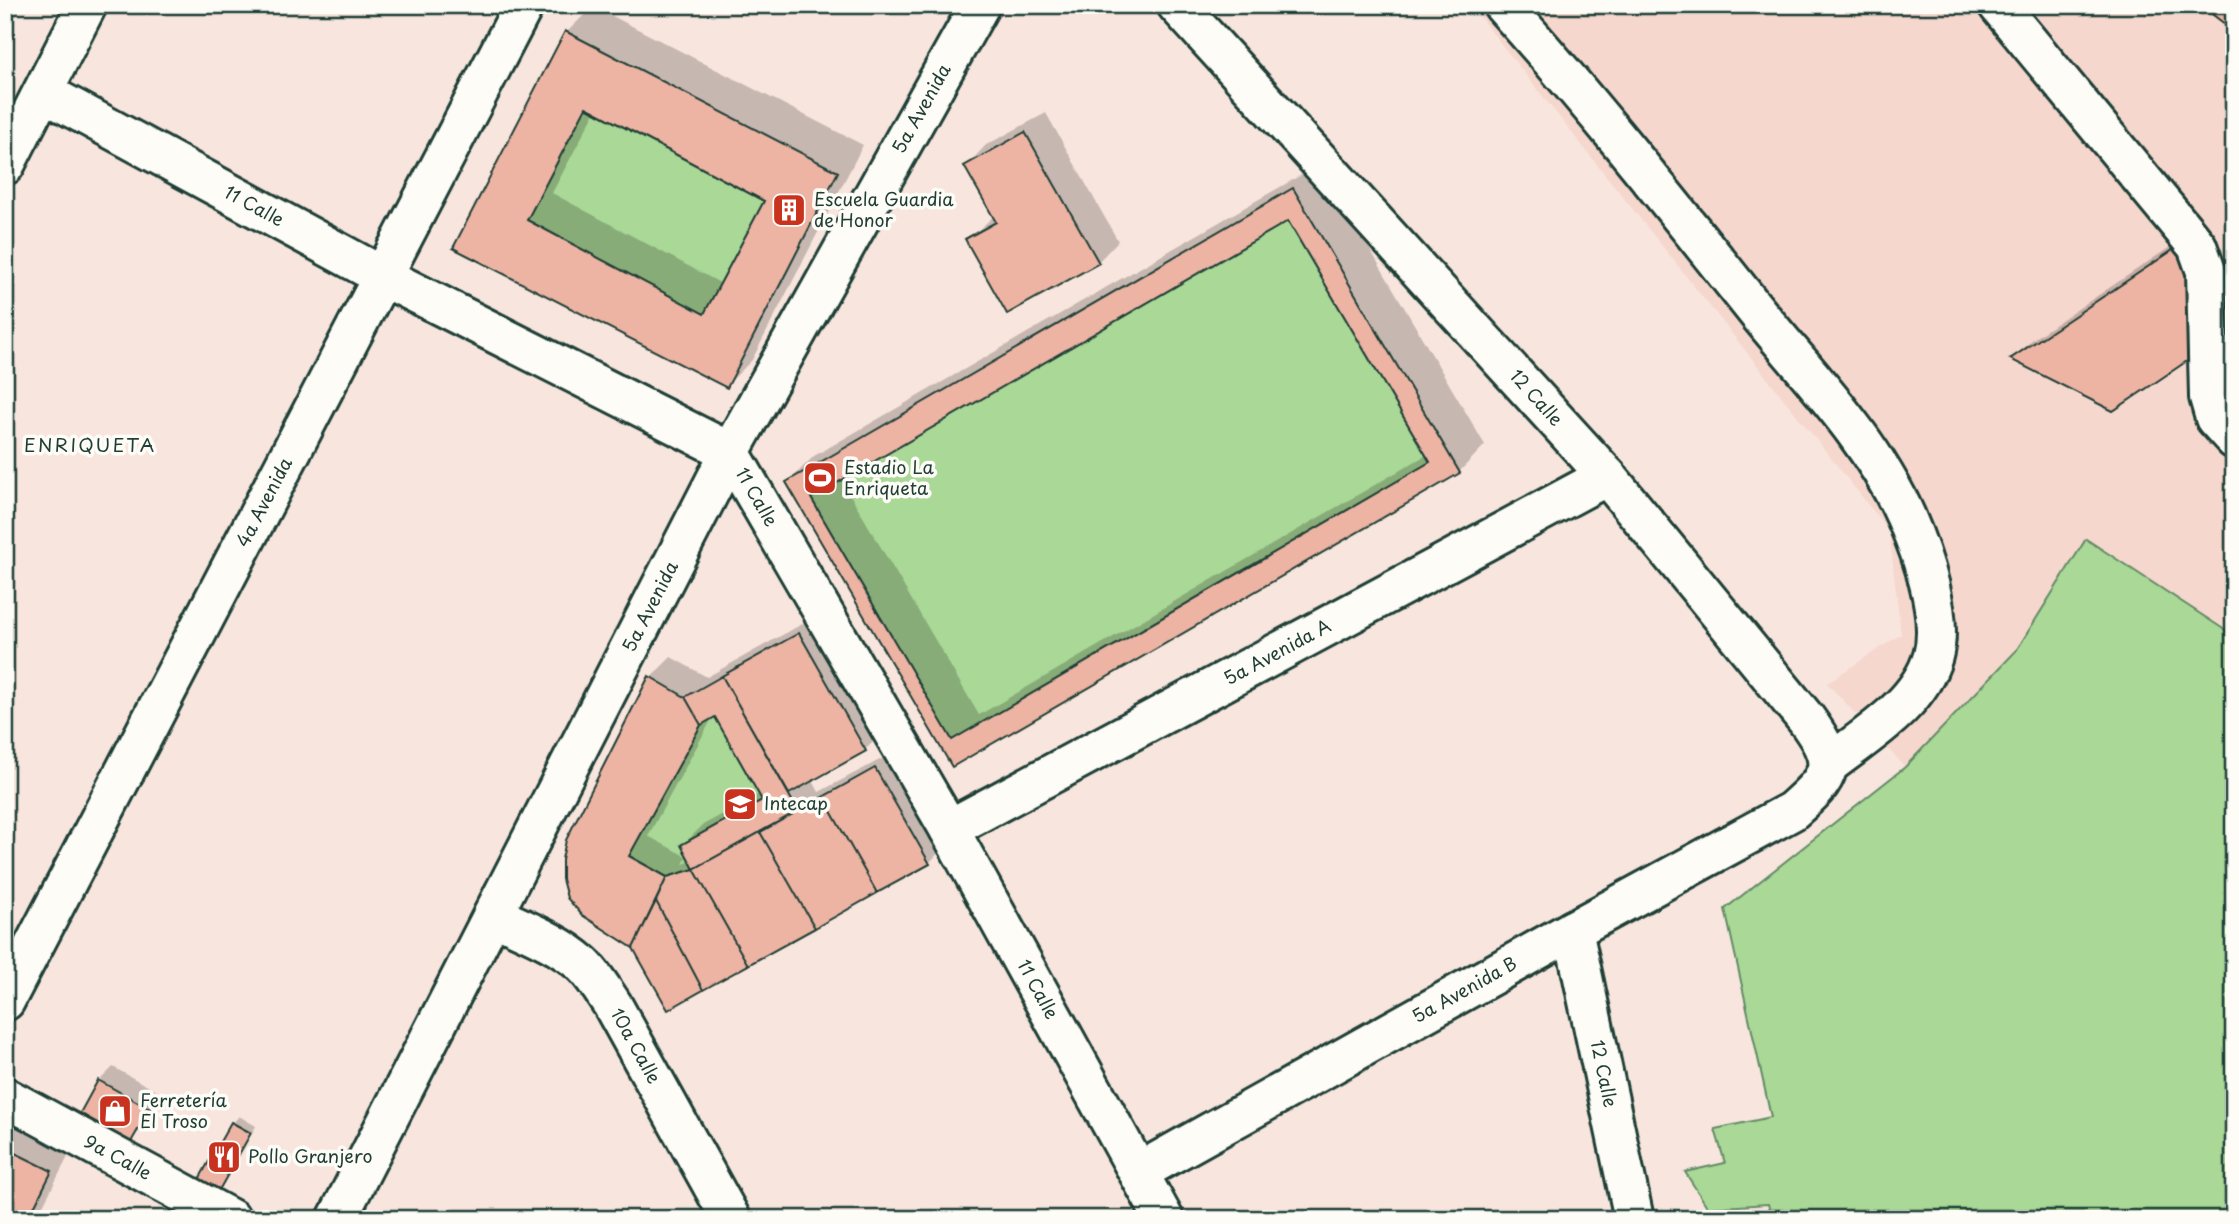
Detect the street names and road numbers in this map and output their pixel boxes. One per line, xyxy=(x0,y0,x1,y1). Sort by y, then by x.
street label: 5a Avenida xyxy=(885,58,957,158)
street label: 11 Calle xyxy=(220,178,289,232)
street label: 12 Calle xyxy=(1504,363,1570,431)
street label: 4a Avenida xyxy=(229,452,298,552)
street label: 11 Calle xyxy=(730,462,785,531)
street label: 5a Avenida xyxy=(615,555,684,656)
street label: 5a Avenida A xyxy=(1219,611,1336,691)
street label: 5a Avenida B xyxy=(1407,949,1521,1029)
street label: 11 Calle xyxy=(1011,954,1066,1024)
street label: 10a Calle xyxy=(605,1002,668,1088)
street label: 12 Calle xyxy=(1585,1037,1625,1110)
street label: 9a Calle xyxy=(80,1127,157,1186)

